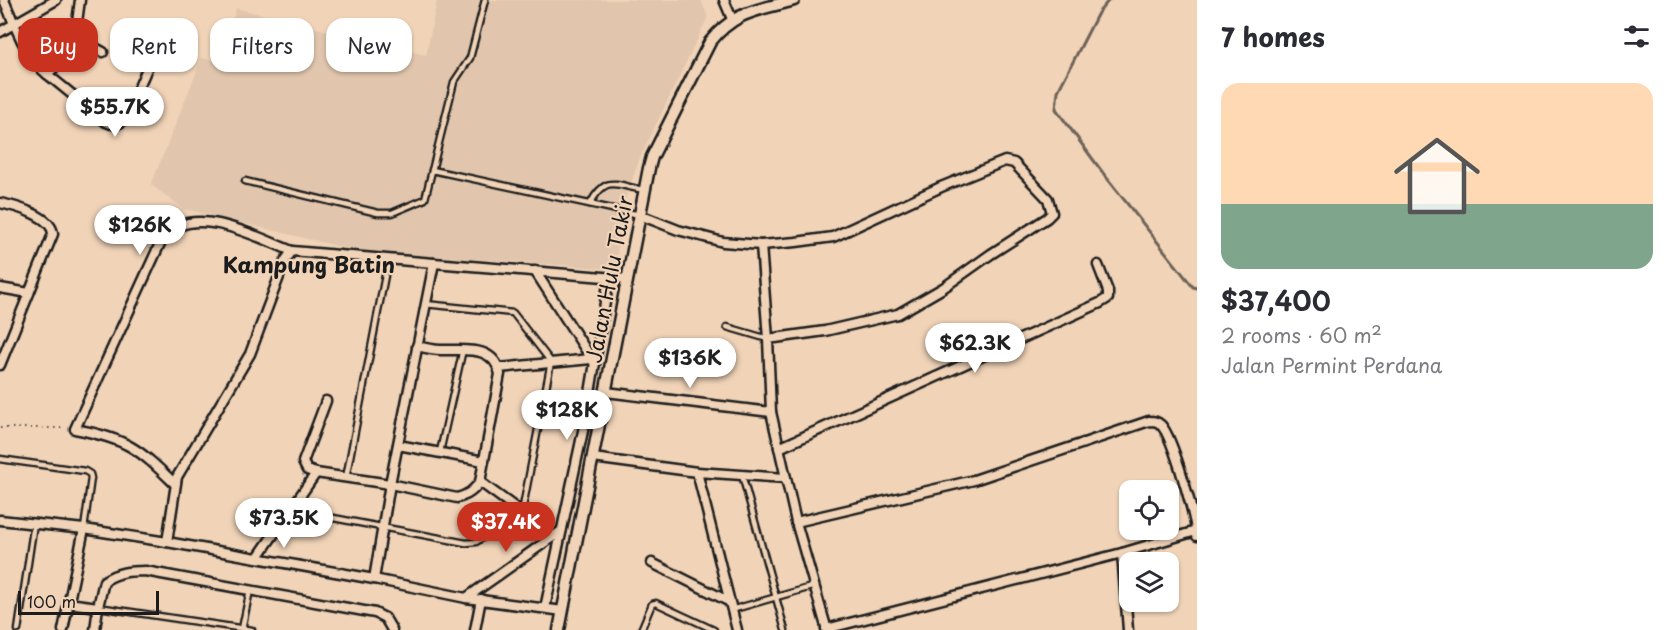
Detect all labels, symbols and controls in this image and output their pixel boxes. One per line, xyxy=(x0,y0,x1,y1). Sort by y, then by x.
text: 7 homes xyxy=(1221,17,1325,56)
chip: Buy xyxy=(18,18,98,72)
chip: Rent xyxy=(110,18,198,72)
chip: Filters xyxy=(210,18,314,72)
chip: New xyxy=(326,18,412,72)
icon: filters xyxy=(1620,20,1653,53)
pin: $55.7K xyxy=(66,87,164,138)
text: $55.7K xyxy=(80,91,150,121)
icon: home xyxy=(1383,122,1491,230)
street label: Jalan Hulu Takir xyxy=(576,192,640,365)
pin: $126K xyxy=(98,205,182,256)
text: $126K xyxy=(108,209,172,239)
district label: Kampung Batin xyxy=(223,247,395,280)
text: $37,400 xyxy=(1221,281,1331,320)
text: 2 rooms · 60 m² xyxy=(1221,320,1382,350)
pin: $62.3K xyxy=(926,323,1024,374)
text: $62.3K xyxy=(939,327,1011,357)
pin: $136K xyxy=(648,338,732,389)
text: $136K xyxy=(658,342,722,372)
text: Jalan Permint Perdana xyxy=(1221,350,1442,380)
pin: $128K xyxy=(525,390,609,441)
text: $128K xyxy=(535,394,599,424)
map controls xyxy=(1119,480,1179,612)
button: locate xyxy=(1119,480,1179,540)
pin: $73.5K xyxy=(235,498,333,549)
text: $73.5K xyxy=(249,502,319,532)
pin: $37.4K xyxy=(457,502,555,553)
text: $37.4K xyxy=(471,506,541,536)
button: layers xyxy=(1119,552,1179,612)
scale bar xyxy=(18,588,159,616)
text: 100 m xyxy=(27,589,76,613)

